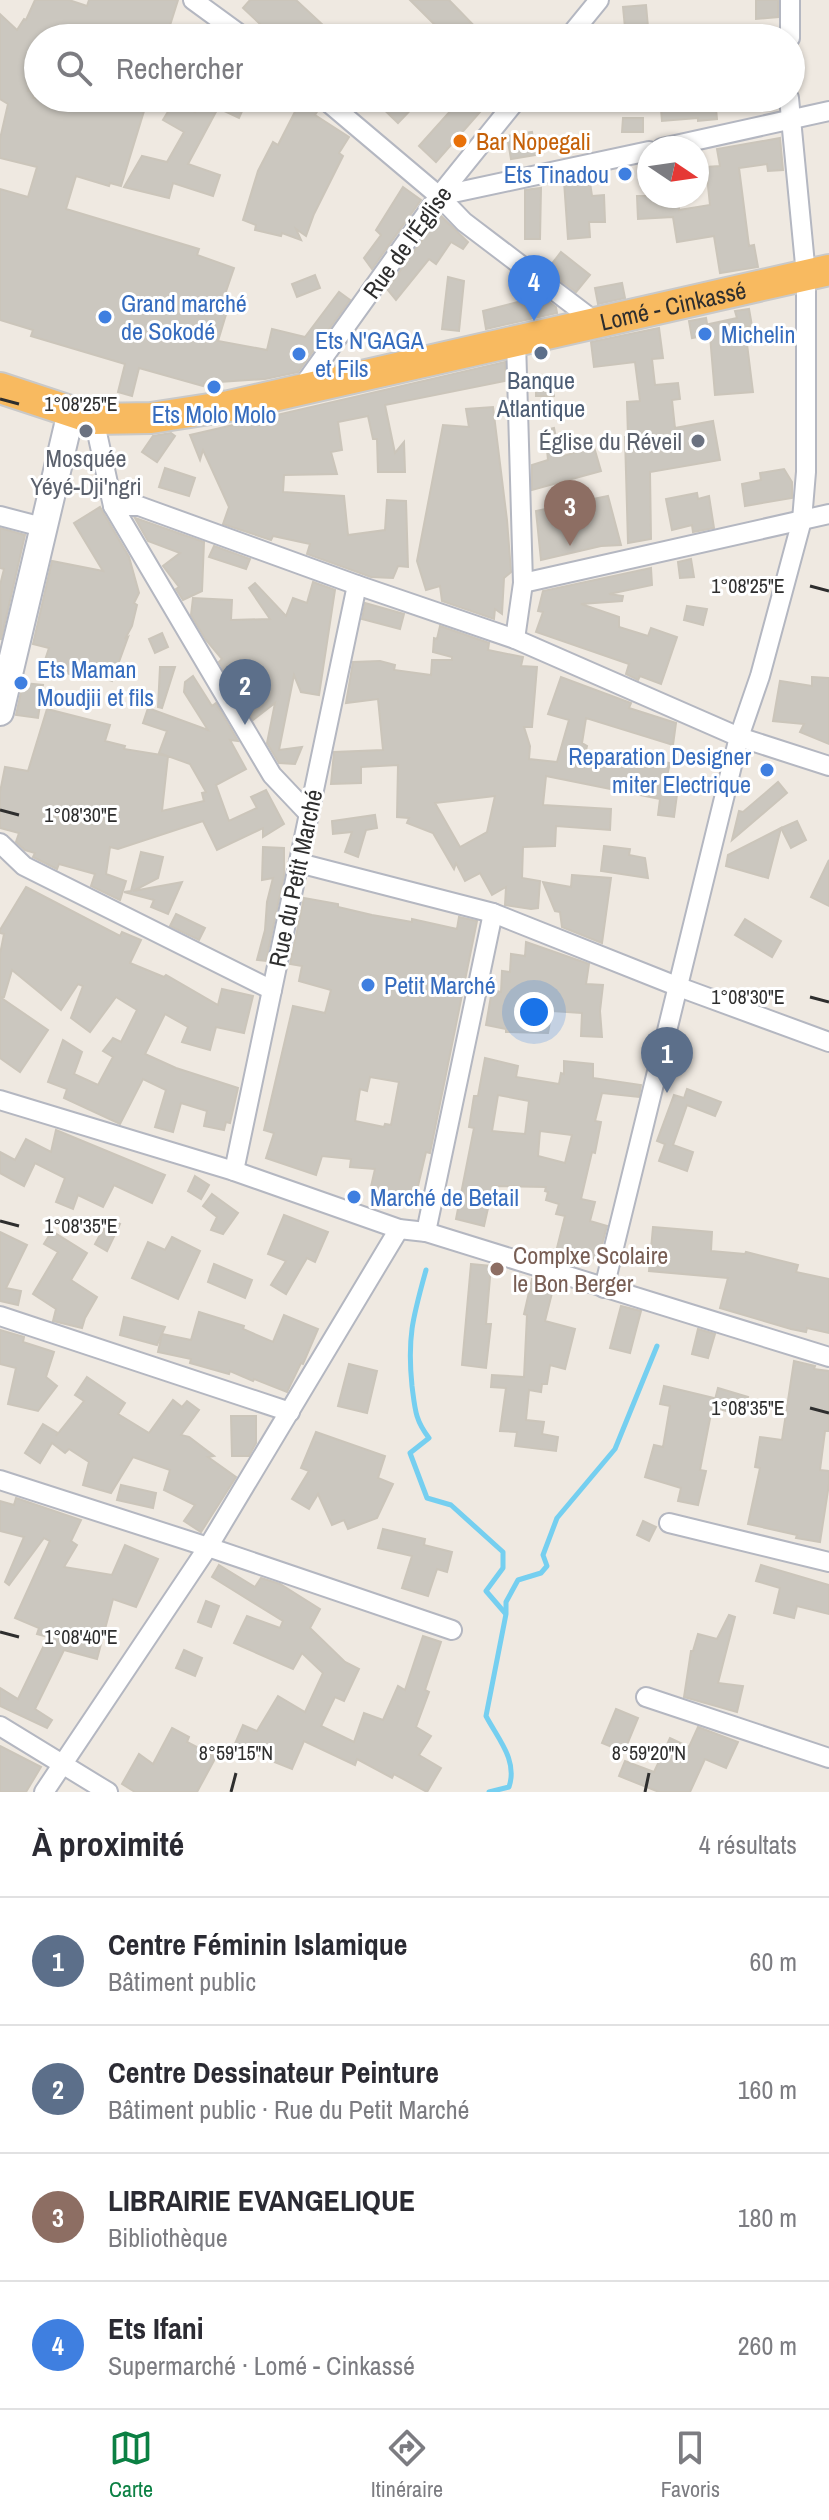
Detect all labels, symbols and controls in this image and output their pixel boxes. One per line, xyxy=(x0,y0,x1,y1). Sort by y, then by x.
search box xyxy=(24,24,805,112)
icon: search xyxy=(52,46,96,90)
text: Rechercher xyxy=(116,48,243,88)
place label: Bar Nopegali xyxy=(476,125,591,157)
marker: Bar Nopegali xyxy=(451,132,469,150)
north arrow xyxy=(637,136,709,208)
place label: Ets Tinadou xyxy=(504,158,609,190)
marker: Ets Tinadou xyxy=(616,165,634,183)
street label: Rue de l'Église xyxy=(355,179,459,305)
pin: 4 xyxy=(508,255,560,321)
street label: Lomé - Cinkassé xyxy=(597,273,749,337)
place label: Grand marché de Sokodé xyxy=(121,287,247,347)
marker: Grand marché de Sokodé xyxy=(96,308,114,326)
place label: Michelin xyxy=(721,318,795,350)
place label: Ets N'GAGA et Fils xyxy=(315,324,425,384)
marker: Michelin xyxy=(696,325,714,343)
marker: Banque Atlantique xyxy=(532,344,550,362)
marker: Ets N'GAGA et Fils xyxy=(290,345,308,363)
place label: Banque Atlantique xyxy=(496,364,585,424)
marker: Ets Molo Molo xyxy=(205,378,223,396)
text: 1°08'25"E xyxy=(44,390,118,417)
place label: Ets Molo Molo xyxy=(152,398,276,430)
marker: Mosquée Yéyé-Dji'ngri xyxy=(77,422,95,440)
place label: Église du Réveil xyxy=(539,425,682,457)
marker: Église du Réveil xyxy=(689,432,707,450)
place label: Mosquée Yéyé-Dji'ngri xyxy=(30,442,142,502)
pin: 3 xyxy=(544,480,596,546)
text: 1°08'25"E xyxy=(711,572,785,599)
place label: Ets Maman Moudjii et fils xyxy=(37,653,154,713)
pin: 2 xyxy=(219,659,271,725)
marker: Ets Maman Moudjii et fils xyxy=(12,674,30,692)
place label: Reparation Designer miter Electrique xyxy=(568,740,751,800)
marker: Reparation Designer miter Electrique xyxy=(758,761,776,779)
street label: Rue du Petit Marché xyxy=(261,786,329,970)
text: 1°08'30"E xyxy=(44,801,118,828)
place label: Petit Marché xyxy=(384,969,496,1001)
marker: Petit Marché xyxy=(359,976,377,994)
text: 1°08'30"E xyxy=(711,983,785,1010)
your location xyxy=(514,992,554,1032)
pin: 1 xyxy=(641,1027,693,1093)
place label: Marché de Betail xyxy=(370,1181,519,1213)
marker: Marché de Betail xyxy=(345,1188,363,1206)
text: 1°08'35"E xyxy=(44,1212,118,1239)
place label: Complxe Scolaire le Bon Berger xyxy=(513,1239,668,1299)
marker: Complxe Scolaire le Bon Berger xyxy=(488,1260,506,1278)
text: 1°08'35"E xyxy=(711,1394,785,1421)
text: 1°08'40"E xyxy=(44,1623,118,1650)
text: 8°59'15"N xyxy=(199,1739,273,1766)
text: 8°59'20"N xyxy=(612,1739,686,1766)
text: À proximité xyxy=(32,1821,184,1867)
text: 4 résultats xyxy=(699,1827,797,1862)
text: Centre Féminin Islamique xyxy=(108,1924,407,1964)
text: 1 xyxy=(52,1944,64,1979)
text: 60 m xyxy=(750,1944,797,1979)
text: Bâtiment public xyxy=(108,1964,256,1999)
text: Centre Dessinateur Peinture xyxy=(108,2052,439,2092)
text: 2 xyxy=(52,2072,64,2107)
text: 160 m xyxy=(738,2072,797,2107)
text: Bâtiment public · Rue du Petit Marché xyxy=(108,2092,469,2127)
text: LIBRAIRIE EVANGELIQUE xyxy=(108,2180,415,2220)
text: 3 xyxy=(52,2200,64,2235)
text: 180 m xyxy=(738,2200,797,2235)
text: Bibliothèque xyxy=(108,2220,228,2255)
text: Ets Ifani xyxy=(108,2308,204,2348)
text: 4 xyxy=(52,2328,64,2363)
text: 260 m xyxy=(738,2328,797,2363)
text: Supermarché · Lomé - Cinkassé xyxy=(108,2348,415,2383)
tab: Carte xyxy=(109,2426,153,2504)
tab: Itinéraire xyxy=(371,2426,443,2504)
tab: Favoris xyxy=(661,2426,720,2504)

